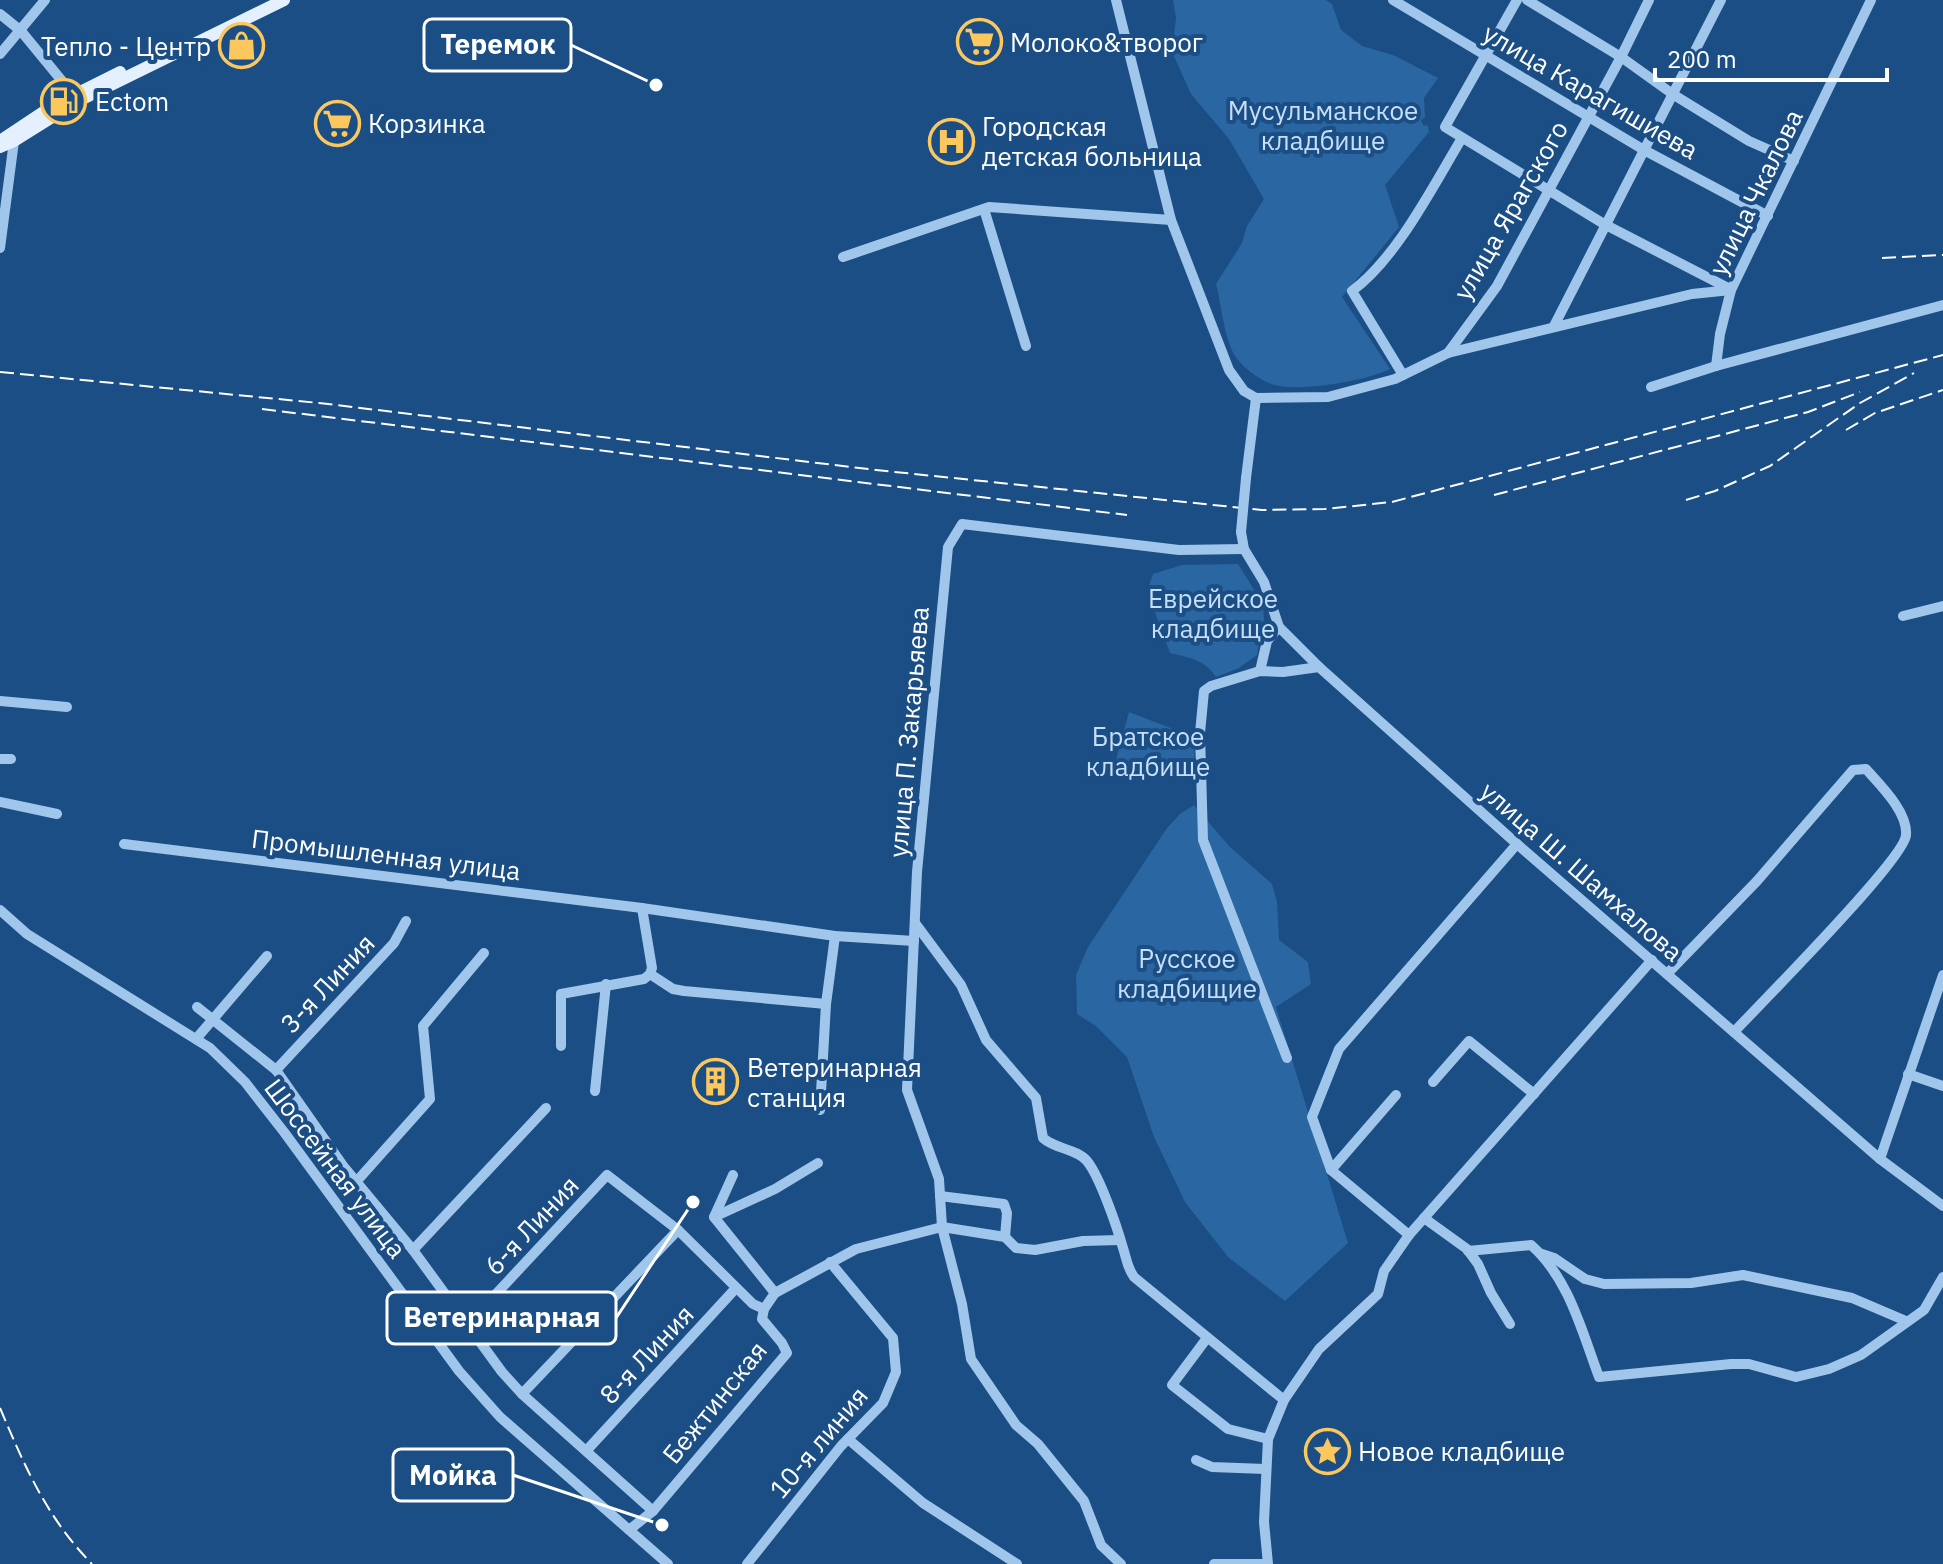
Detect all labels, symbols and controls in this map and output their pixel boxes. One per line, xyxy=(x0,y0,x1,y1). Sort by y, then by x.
street label: улица Карагишиева xyxy=(1477,15,1705,167)
supermarket icon: Молоко&творог xyxy=(955,18,1003,66)
callout: Теремок xyxy=(424,19,571,71)
shop icon: Тепло - Центр xyxy=(218,22,266,70)
text: Теремок xyxy=(440,25,556,62)
place label: Молоко&творог xyxy=(1010,25,1203,59)
place label: Тепло - Центр xyxy=(41,29,211,63)
scale bar xyxy=(1655,32,1887,82)
text: 200 m xyxy=(1667,43,1737,75)
fuel station icon: Ectom xyxy=(40,77,88,125)
place label: Ectom xyxy=(95,84,169,118)
park label: Мусульманское кладбище xyxy=(1228,93,1418,157)
supermarket icon: Корзинка xyxy=(313,99,361,147)
street label: улица Чкалова xyxy=(1700,103,1810,281)
place label: Корзинка xyxy=(368,106,486,140)
place label: Городская детская больница xyxy=(982,109,1202,173)
street label: улица Ярагского xyxy=(1445,114,1575,306)
hospital icon: Городская детская больница xyxy=(927,117,975,165)
park label: Еврейское кладбище xyxy=(1148,581,1278,645)
street label: улица П. Закарьяева xyxy=(880,605,936,859)
park label: Братское кладбище xyxy=(1086,719,1210,783)
street label: улица Ш. Шамхалова xyxy=(1474,774,1691,968)
street label: Промышленная улица xyxy=(250,821,523,887)
street label: 3-я Линия xyxy=(272,926,382,1040)
park label: Русское кладбищие xyxy=(1117,941,1257,1005)
place label: Ветеринарная станция xyxy=(747,1050,922,1114)
building icon: Ветеринарная станция xyxy=(692,1058,740,1106)
street label: Шоссейная улица xyxy=(257,1071,415,1265)
street label: 6-я Линия xyxy=(476,1168,586,1282)
callout: Ветеринарная xyxy=(387,1292,616,1344)
street label: 8-я Линия xyxy=(591,1297,701,1411)
text: Ветеринарная xyxy=(403,1298,601,1335)
street label: Бежтинская xyxy=(654,1334,774,1470)
street label: 10-я линия xyxy=(761,1379,875,1505)
place icon: Новое кладбище xyxy=(1303,1427,1351,1475)
place label: Новое кладбище xyxy=(1358,1434,1565,1468)
callout: Мойка xyxy=(393,1449,513,1501)
text: Мойка xyxy=(409,1456,497,1493)

